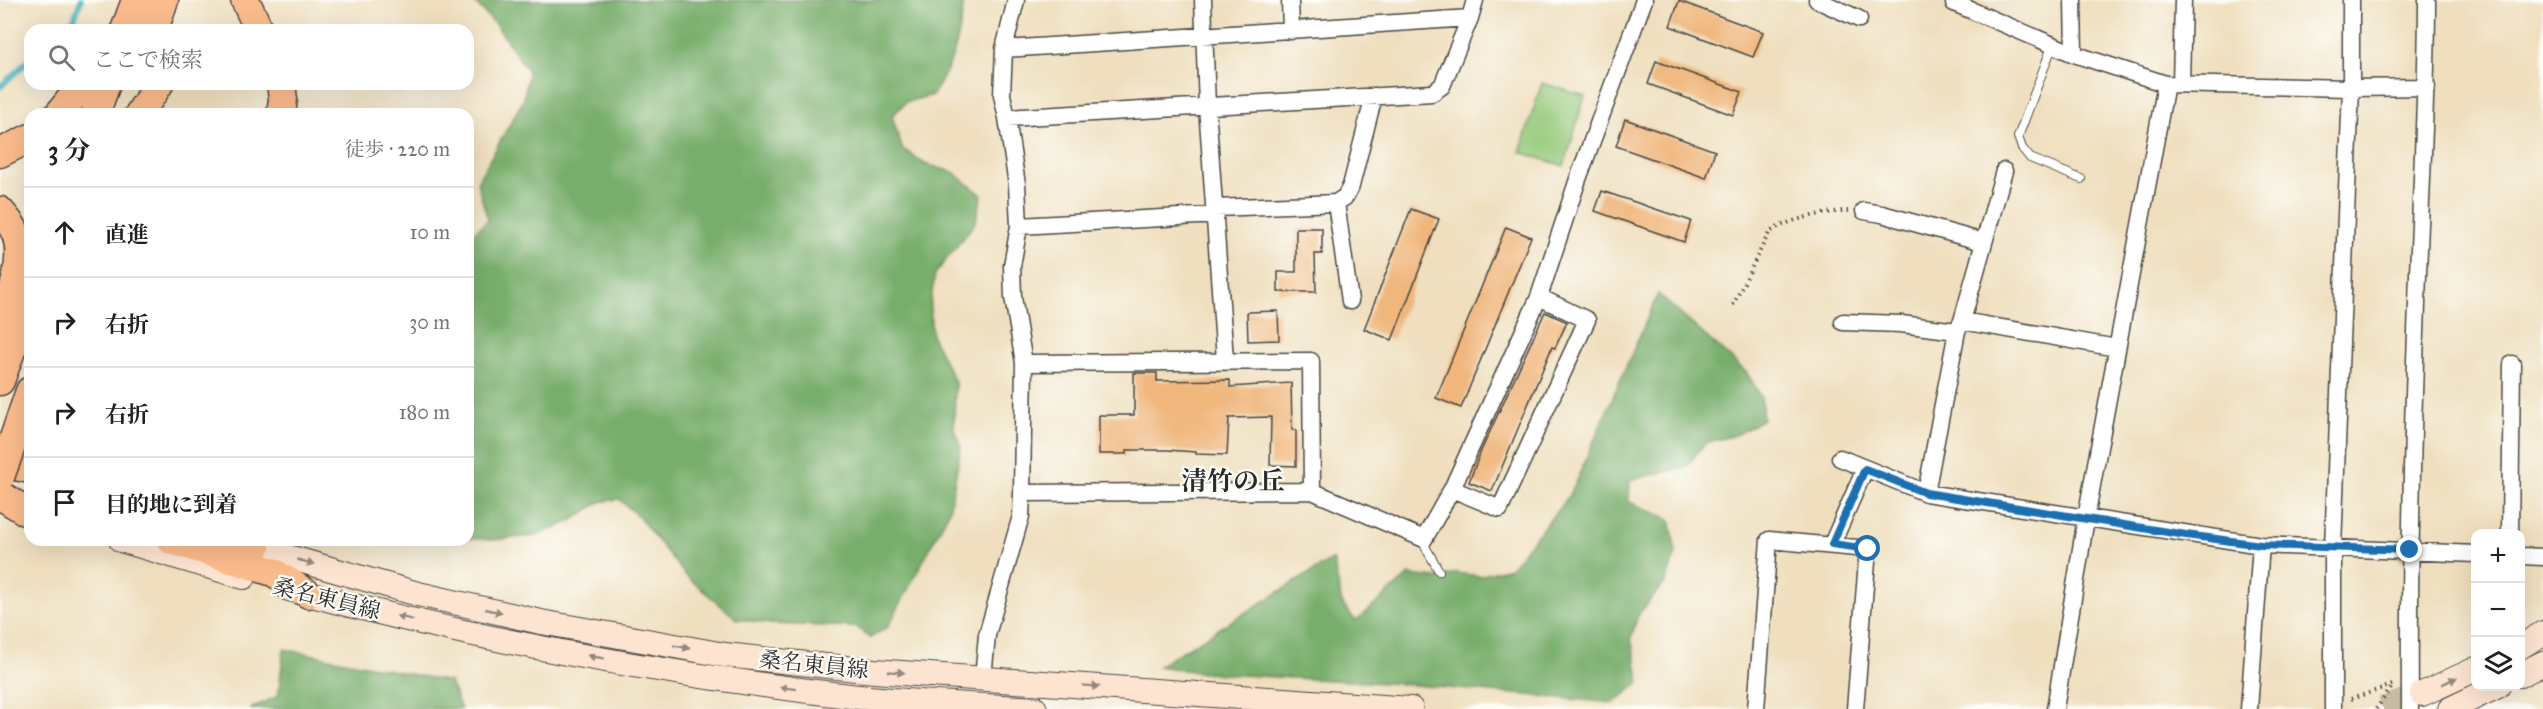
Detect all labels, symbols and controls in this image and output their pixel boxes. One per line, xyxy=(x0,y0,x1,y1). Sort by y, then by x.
search box xyxy=(24,24,474,90)
icon: search xyxy=(45,41,78,74)
text: ここで検索 xyxy=(93,46,203,73)
text: 3 分 xyxy=(48,134,90,166)
text: 徒歩 · 220 m xyxy=(345,137,450,161)
icon: ahead xyxy=(48,216,81,249)
text: 10 m xyxy=(409,220,450,244)
text: 直進 xyxy=(105,221,149,248)
icon: right xyxy=(48,306,81,339)
text: 30 m xyxy=(409,310,450,334)
text: 右折 xyxy=(105,311,149,338)
icon: right xyxy=(48,396,81,429)
text: 180 m xyxy=(399,400,450,424)
text: 右折 xyxy=(105,401,149,428)
district label: 清竹の丘 xyxy=(1181,465,1285,497)
icon: arrive xyxy=(48,486,81,519)
text: 目的地に到着 xyxy=(105,491,237,518)
map controls xyxy=(2471,529,2525,691)
button: + xyxy=(2471,529,2525,583)
route start xyxy=(1854,535,1880,561)
route end xyxy=(2396,536,2422,562)
one-way arrow xyxy=(297,558,315,567)
street label: 桑名東員線 xyxy=(270,572,384,625)
button: − xyxy=(2471,583,2525,637)
one-way arrow xyxy=(485,607,503,617)
one-way arrow xyxy=(395,613,414,623)
button: layers xyxy=(2471,637,2525,691)
one-way arrow xyxy=(672,643,691,652)
street label: 桑名東員線 xyxy=(758,645,870,684)
one-way arrow xyxy=(586,652,605,661)
one-way arrow xyxy=(887,668,906,677)
one-way arrow xyxy=(2440,677,2457,686)
one-way arrow xyxy=(1081,681,1100,691)
one-way arrow xyxy=(779,683,798,692)

